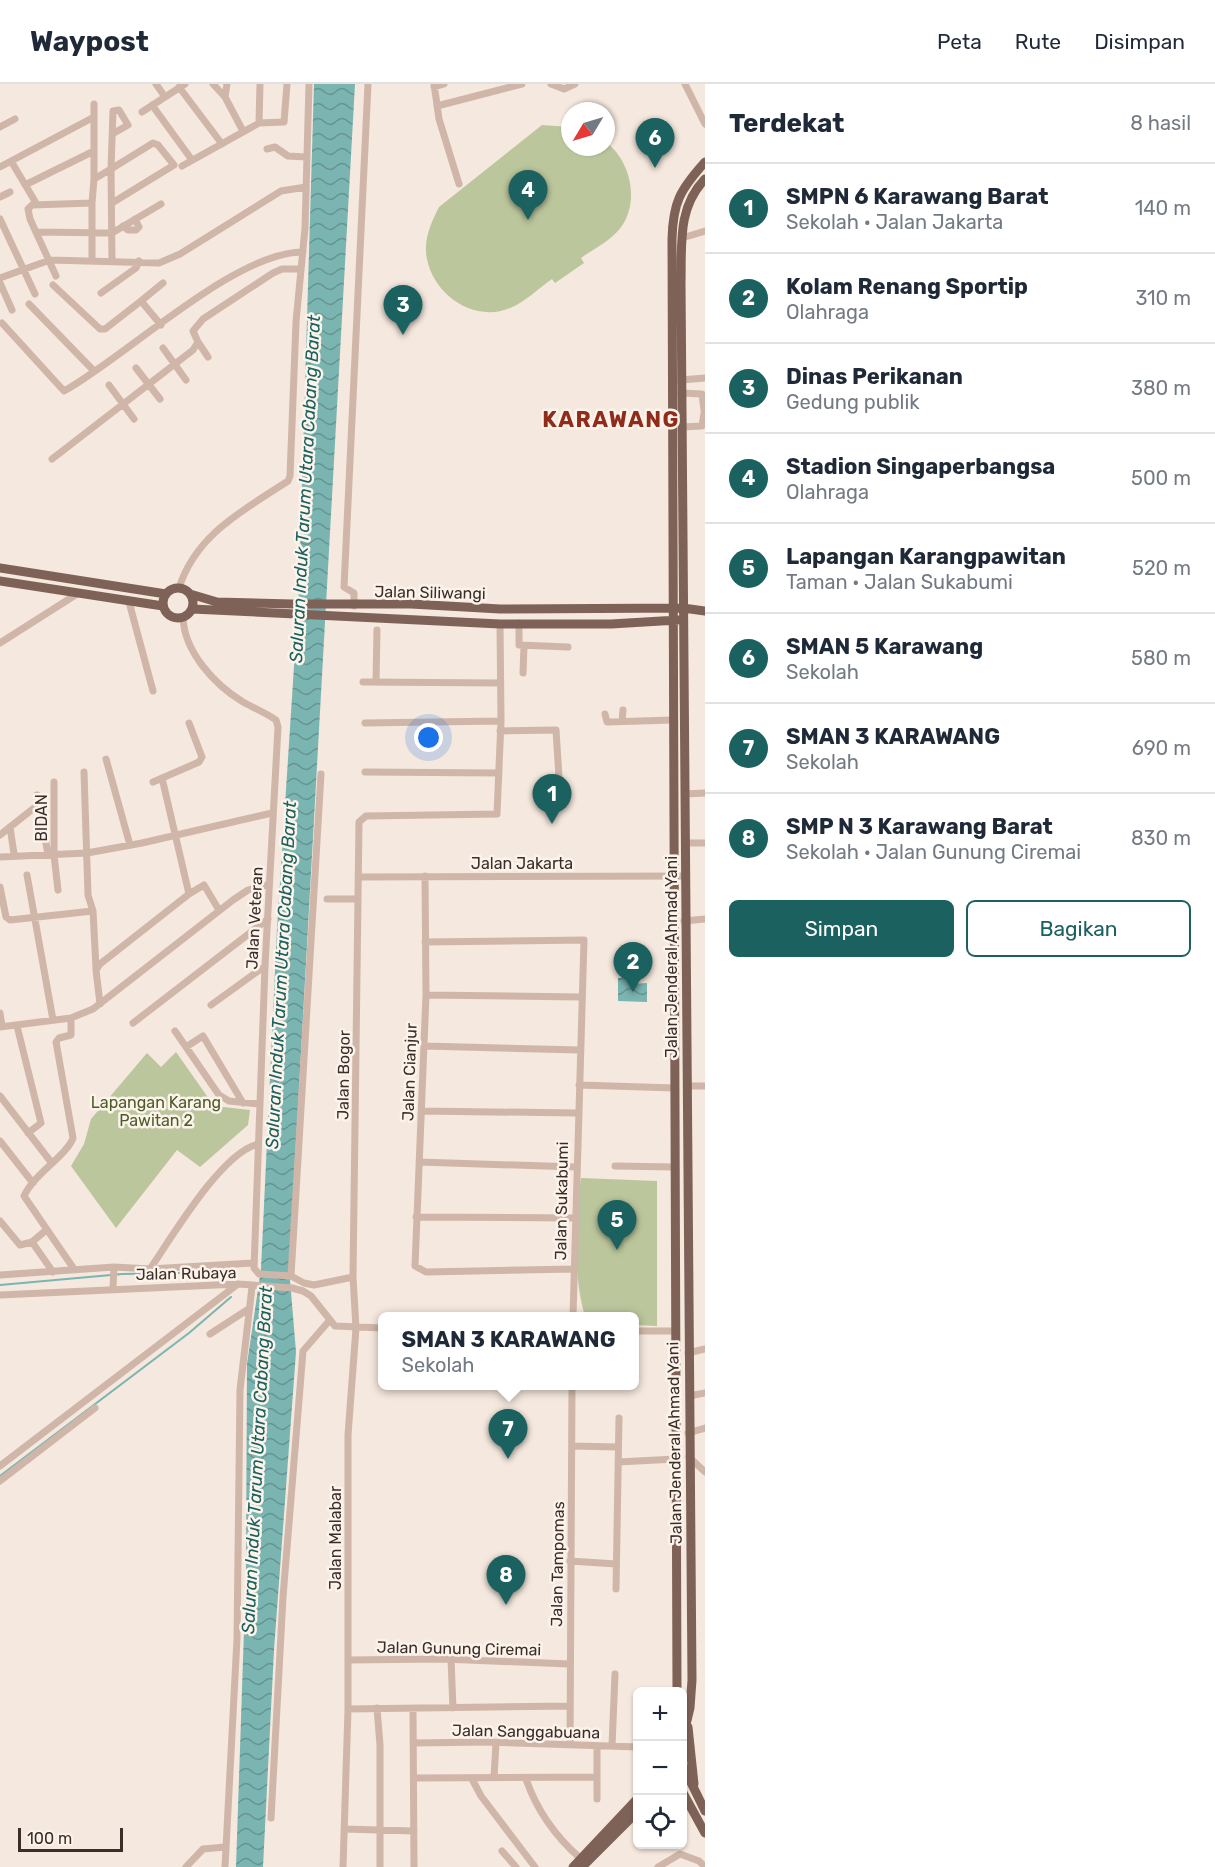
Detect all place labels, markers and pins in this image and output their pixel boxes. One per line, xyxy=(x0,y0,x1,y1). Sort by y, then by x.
pin: 6 xyxy=(636,118,674,168)
pin: 4 xyxy=(508,170,548,220)
pin: 3 xyxy=(384,286,422,335)
pin: 1 xyxy=(532,774,572,824)
pin: 2 xyxy=(614,942,652,992)
pin: 5 xyxy=(598,1200,636,1250)
pin: 7 xyxy=(488,1410,528,1459)
pin: 8 xyxy=(486,1556,526,1605)

